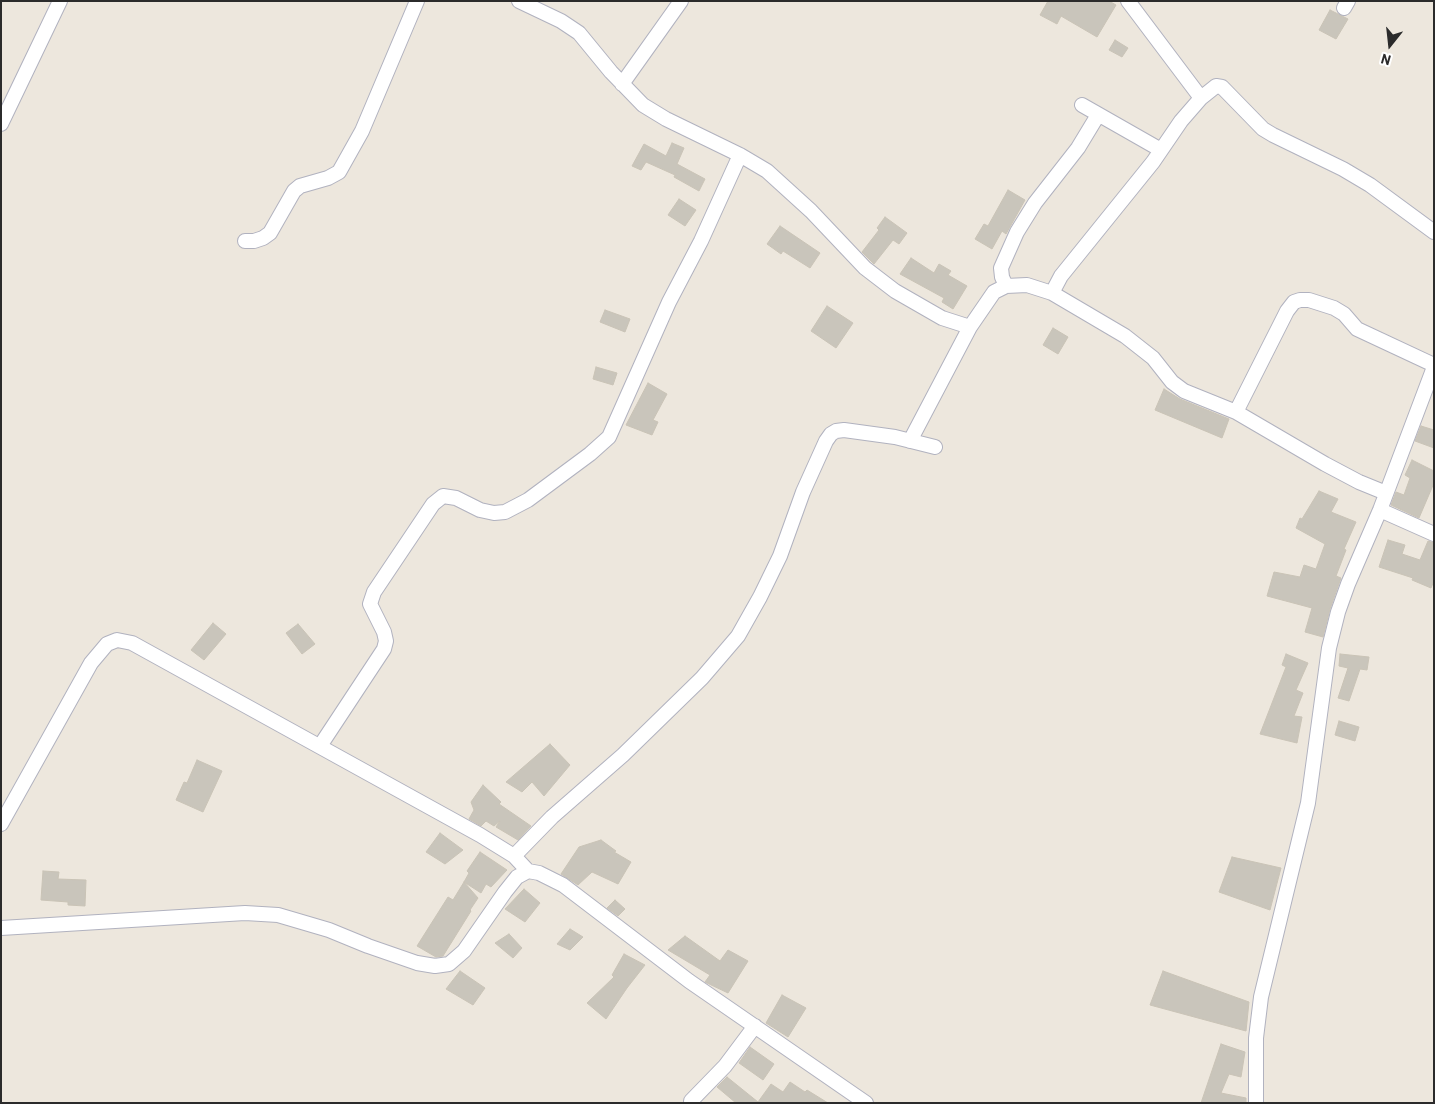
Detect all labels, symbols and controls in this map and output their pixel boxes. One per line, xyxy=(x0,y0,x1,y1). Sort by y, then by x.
north arrow xyxy=(1365,20,1415,70)
text: N xyxy=(1379,50,1393,69)

